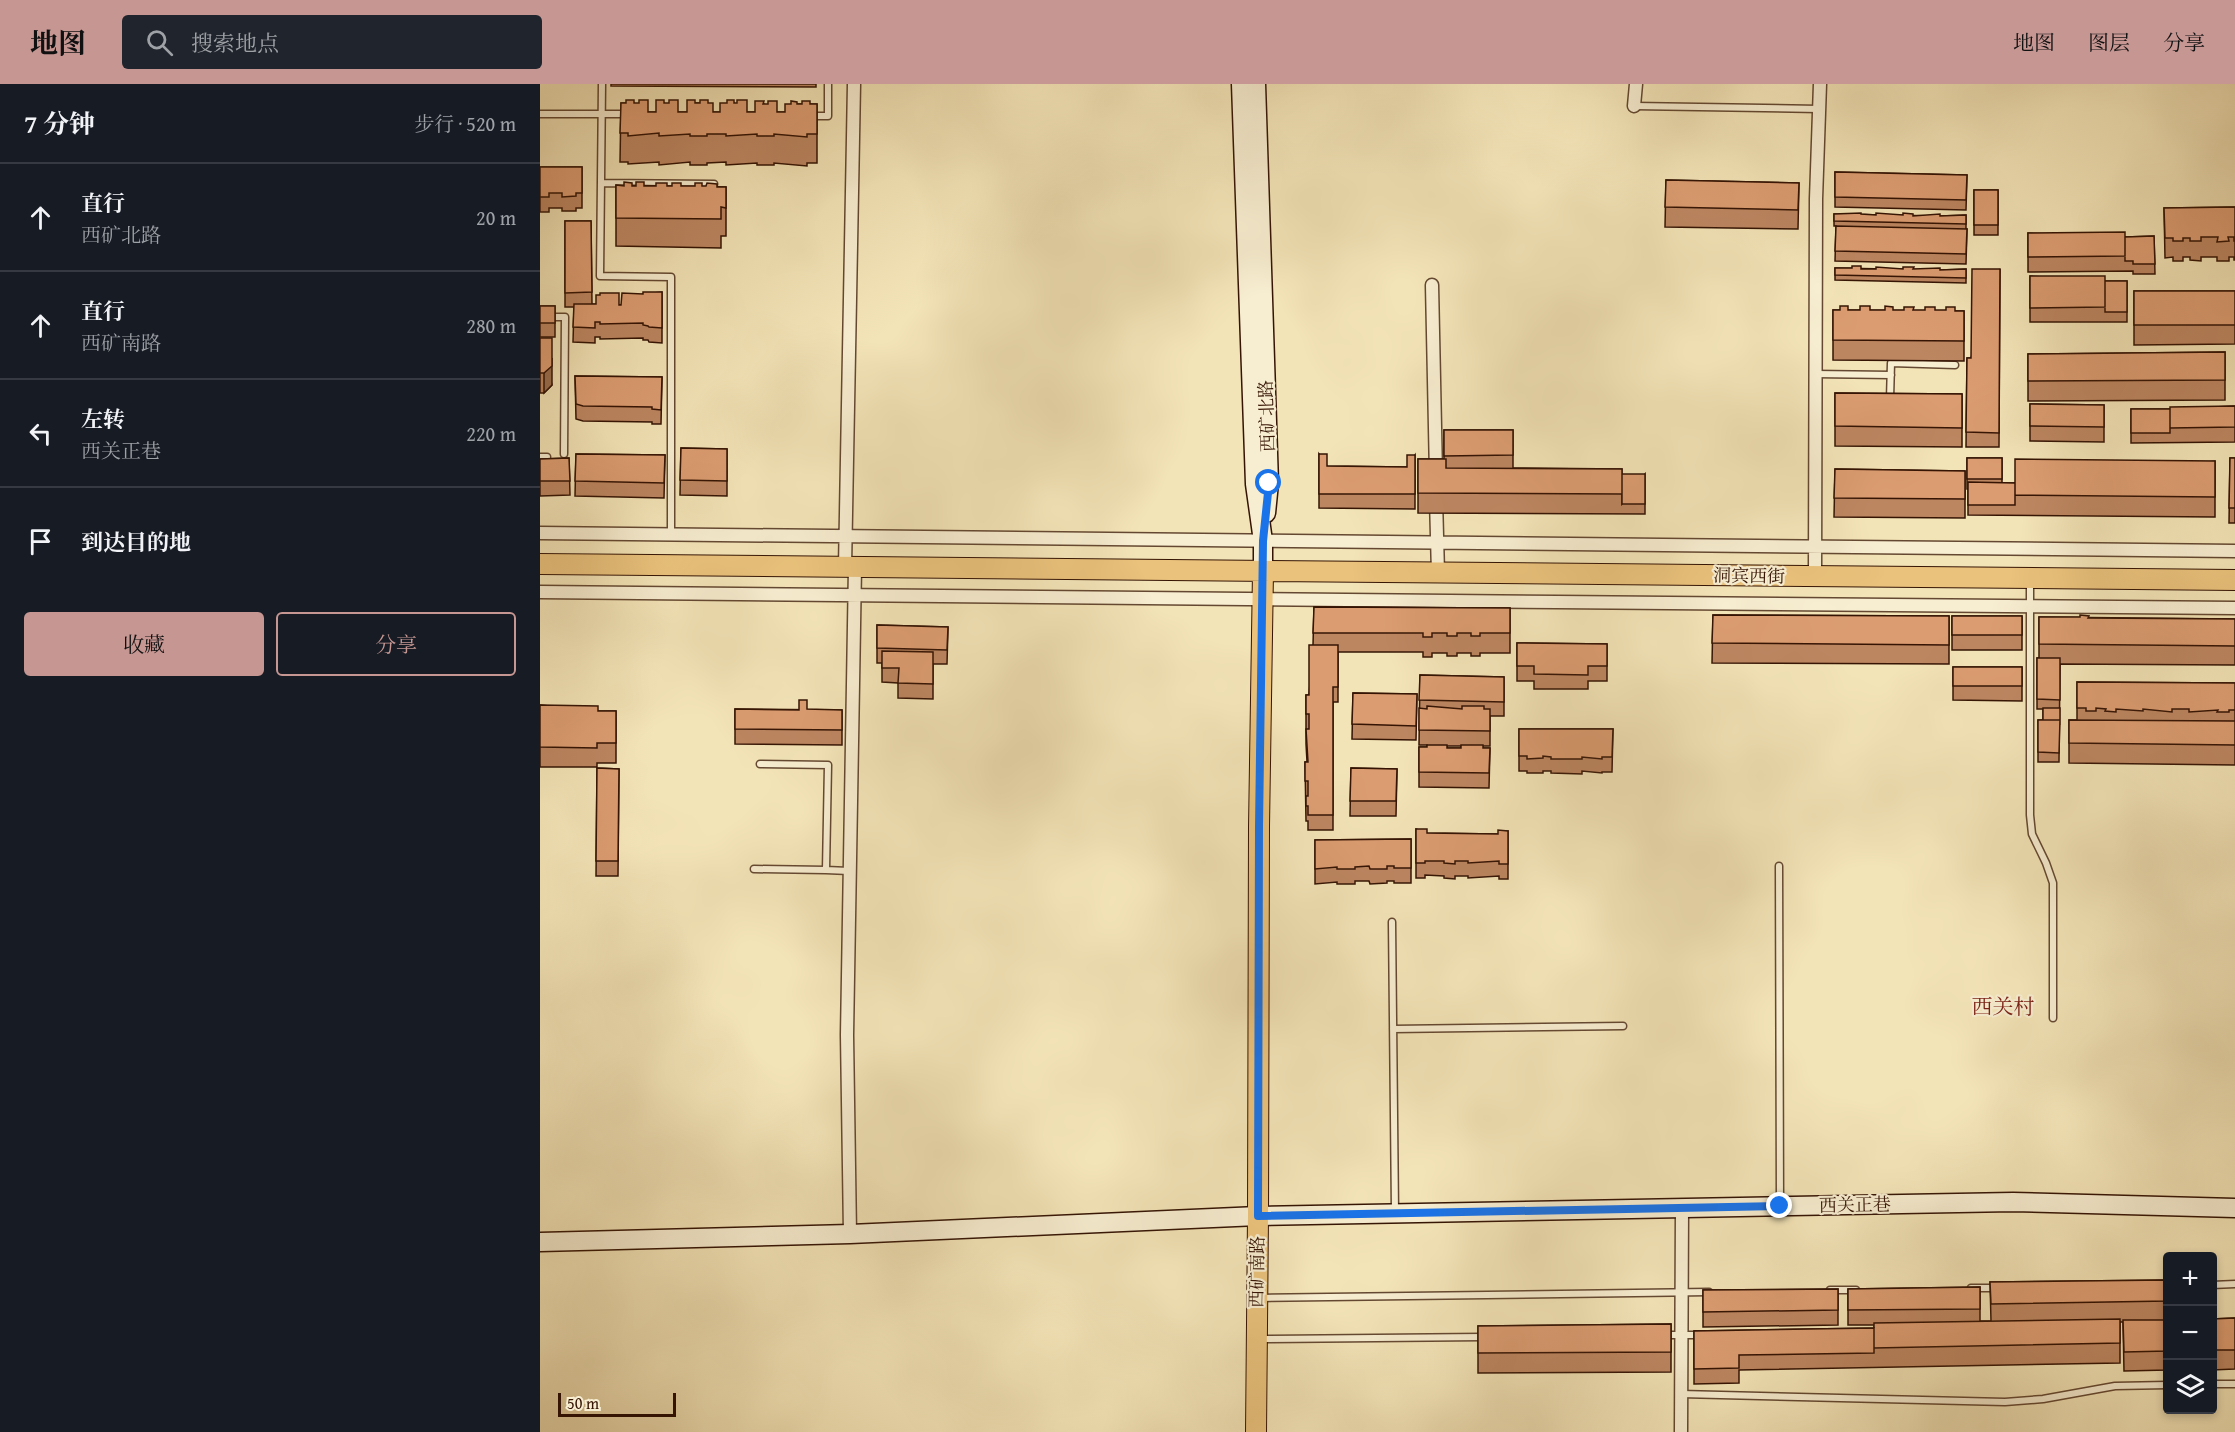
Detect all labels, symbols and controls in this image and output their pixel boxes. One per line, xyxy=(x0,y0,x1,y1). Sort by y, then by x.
search box xyxy=(122,15,542,69)
text: 地图 xyxy=(30,22,86,63)
icon: search xyxy=(143,26,176,59)
text: 搜索地点 xyxy=(191,27,279,59)
text: 地图 xyxy=(2013,27,2055,58)
text: 图层 xyxy=(2088,27,2130,58)
text: 分享 xyxy=(2163,27,2205,58)
text: 7 分钟 xyxy=(24,104,95,143)
text: 步行 · 520 m xyxy=(414,109,516,138)
text: 直行 xyxy=(81,187,125,219)
icon: ahead xyxy=(24,201,57,234)
text: 20 m xyxy=(476,203,516,232)
text: 西矿北路 xyxy=(81,220,161,249)
text: 直行 xyxy=(81,295,125,327)
icon: ahead xyxy=(24,309,57,342)
text: 280 m xyxy=(466,311,516,340)
text: 西矿南路 xyxy=(81,328,161,357)
street label: 西矿北路 xyxy=(1252,380,1281,452)
text: 左转 xyxy=(81,403,125,435)
icon: left xyxy=(24,417,57,450)
text: 220 m xyxy=(466,419,516,448)
text: 西关正巷 xyxy=(81,436,161,465)
route start xyxy=(1255,469,1281,495)
icon: arrive xyxy=(24,525,57,558)
text: 到达目的地 xyxy=(81,526,191,558)
street label: 洞宾西街 xyxy=(1713,561,1785,590)
button: 收藏 xyxy=(24,612,264,676)
button: 分享 xyxy=(276,612,516,676)
district label: 西关村 xyxy=(1972,991,2035,1022)
street label: 西关正巷 xyxy=(1819,1190,1891,1219)
route end xyxy=(1766,1192,1792,1218)
street label: 西矿南路 xyxy=(1242,1236,1271,1308)
map controls xyxy=(2163,1252,2217,1414)
button: + xyxy=(2163,1252,2217,1306)
button: − xyxy=(2163,1306,2217,1360)
button: layers xyxy=(2163,1360,2217,1414)
scale bar xyxy=(558,1390,676,1418)
text: 50 m xyxy=(567,1391,599,1415)

